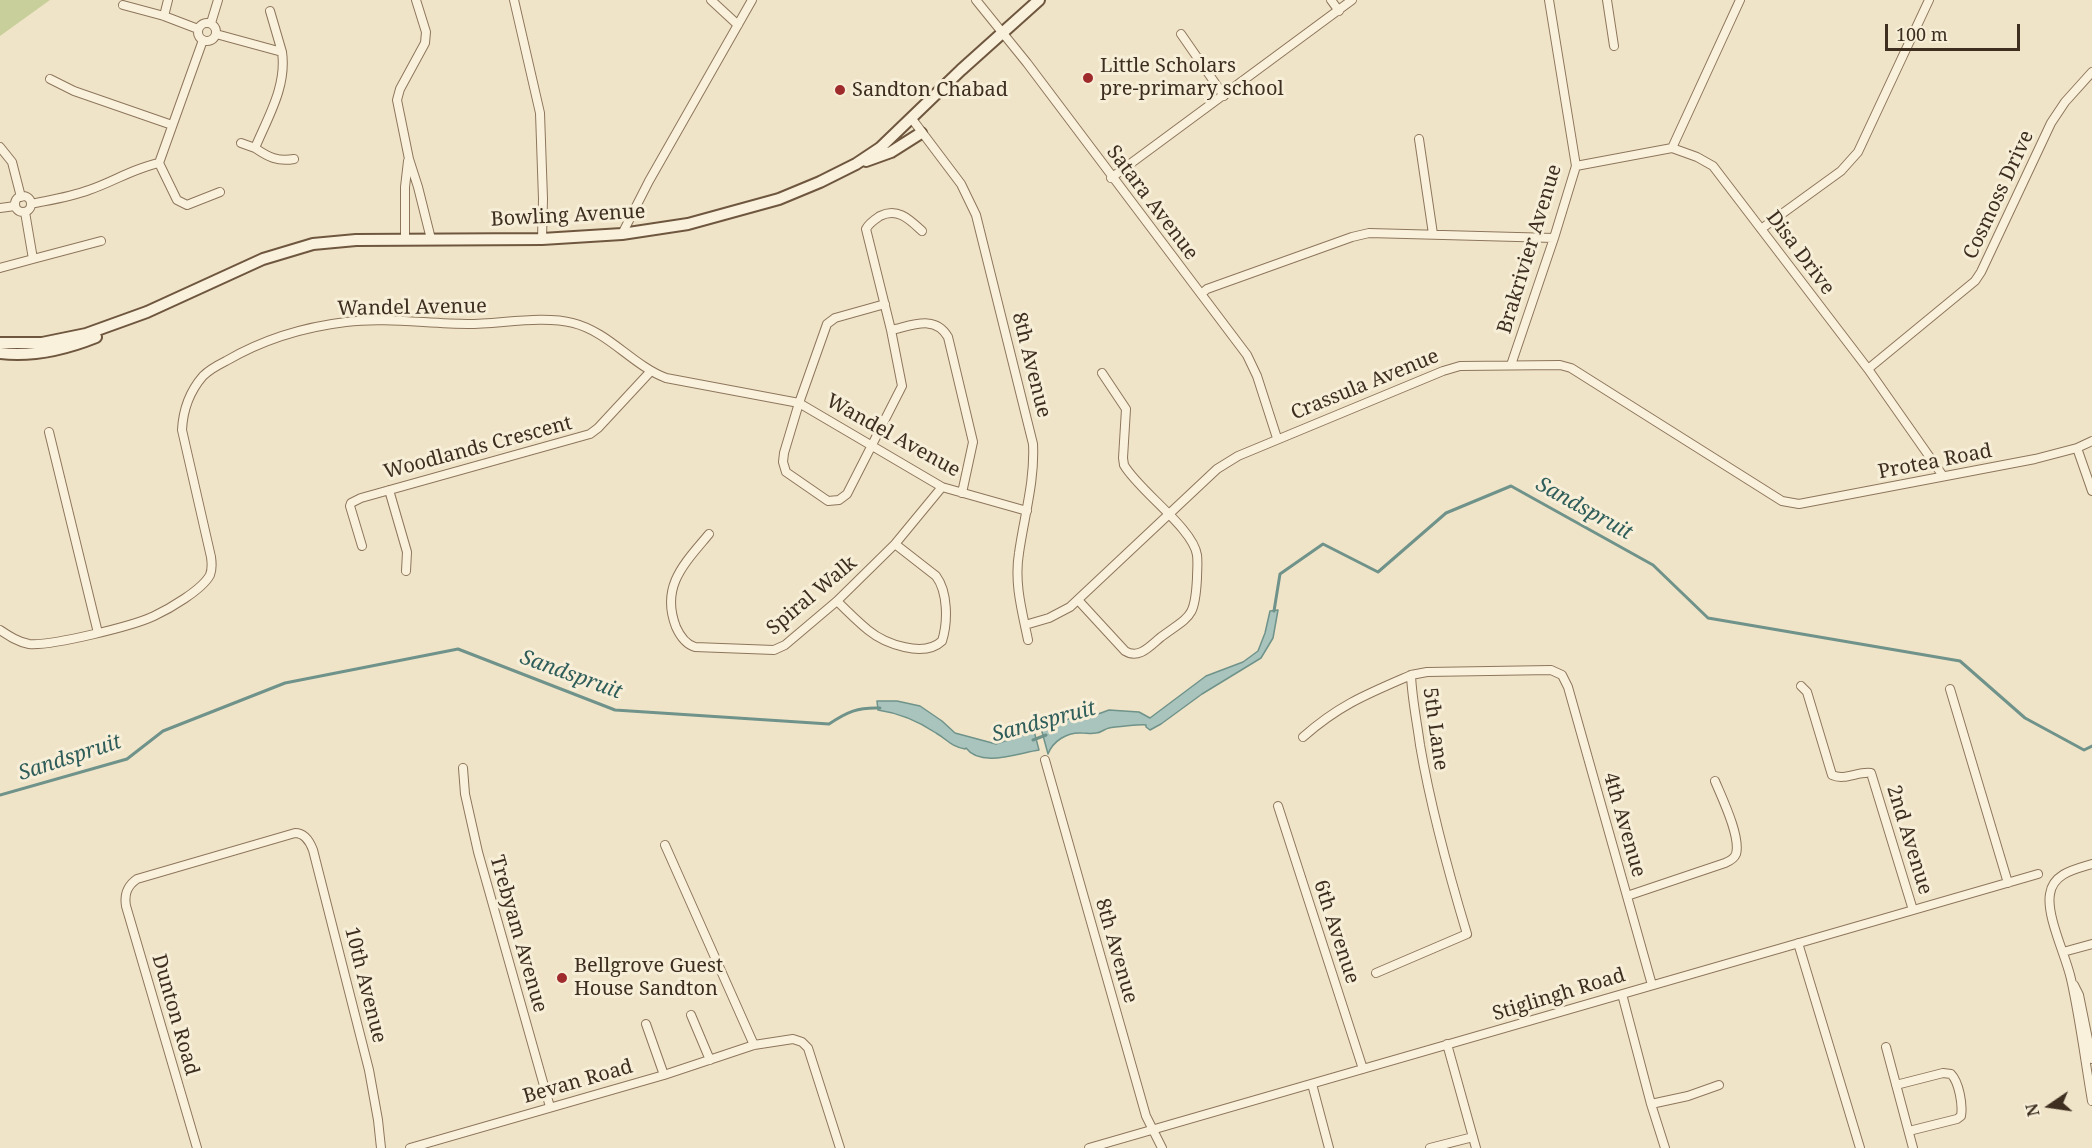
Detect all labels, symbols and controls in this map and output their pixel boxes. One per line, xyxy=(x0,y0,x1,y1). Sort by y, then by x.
scale bar xyxy=(1888,12,2023,50)
text: 100 m xyxy=(1896,22,1948,46)
place label: Little Scholars pre-primary school xyxy=(1100,54,1284,101)
marker: Little Scholars pre-primary school xyxy=(1081,71,1095,85)
place label: Sandton Chabad xyxy=(852,78,1008,102)
marker: Sandton Chabad xyxy=(833,83,847,97)
street label: Cosmoss Drive xyxy=(1959,127,2039,263)
street label: Satara Avenue xyxy=(1101,141,1203,265)
street label: Brakrivier Avenue xyxy=(1493,161,1567,337)
street label: Bowling Avenue xyxy=(490,200,646,232)
street label: Disa Drive xyxy=(1761,206,1839,300)
street label: Wandel Avenue xyxy=(337,295,487,321)
street label: 8th Avenue xyxy=(1006,310,1056,420)
street label: Crassula Avenue xyxy=(1288,344,1442,426)
street label: Wandel Avenue xyxy=(822,389,964,483)
street label: Woodlands Crescent xyxy=(381,411,575,485)
street label: Protea Road xyxy=(1876,439,1994,485)
water label: Sandspruit xyxy=(1531,472,1637,546)
street label: Spiral Walk xyxy=(762,551,862,641)
water label: Sandspruit xyxy=(517,645,625,705)
street label: 5th Lane xyxy=(1417,686,1453,772)
water label: Sandspruit xyxy=(989,696,1099,748)
water label: Sandspruit xyxy=(15,730,125,786)
street label: 4th Avenue xyxy=(1598,770,1650,880)
street label: 2nd Avenue xyxy=(1881,782,1937,898)
street label: Trebyam Avenue xyxy=(484,853,552,1015)
street label: 6th Avenue xyxy=(1308,877,1364,987)
street label: 8th Avenue xyxy=(1090,896,1142,1006)
street label: 10th Avenue xyxy=(339,924,391,1046)
street label: Dunton Road xyxy=(146,952,204,1078)
place label: Bellgrove Guest House Sandton xyxy=(574,954,723,1001)
street label: Stiglingh Road xyxy=(1490,963,1628,1027)
marker: Bellgrove Guest House Sandton xyxy=(555,971,569,985)
street label: Bevan Road xyxy=(520,1055,636,1109)
north arrow xyxy=(2020,1076,2080,1136)
text: N xyxy=(2020,1101,2045,1119)

